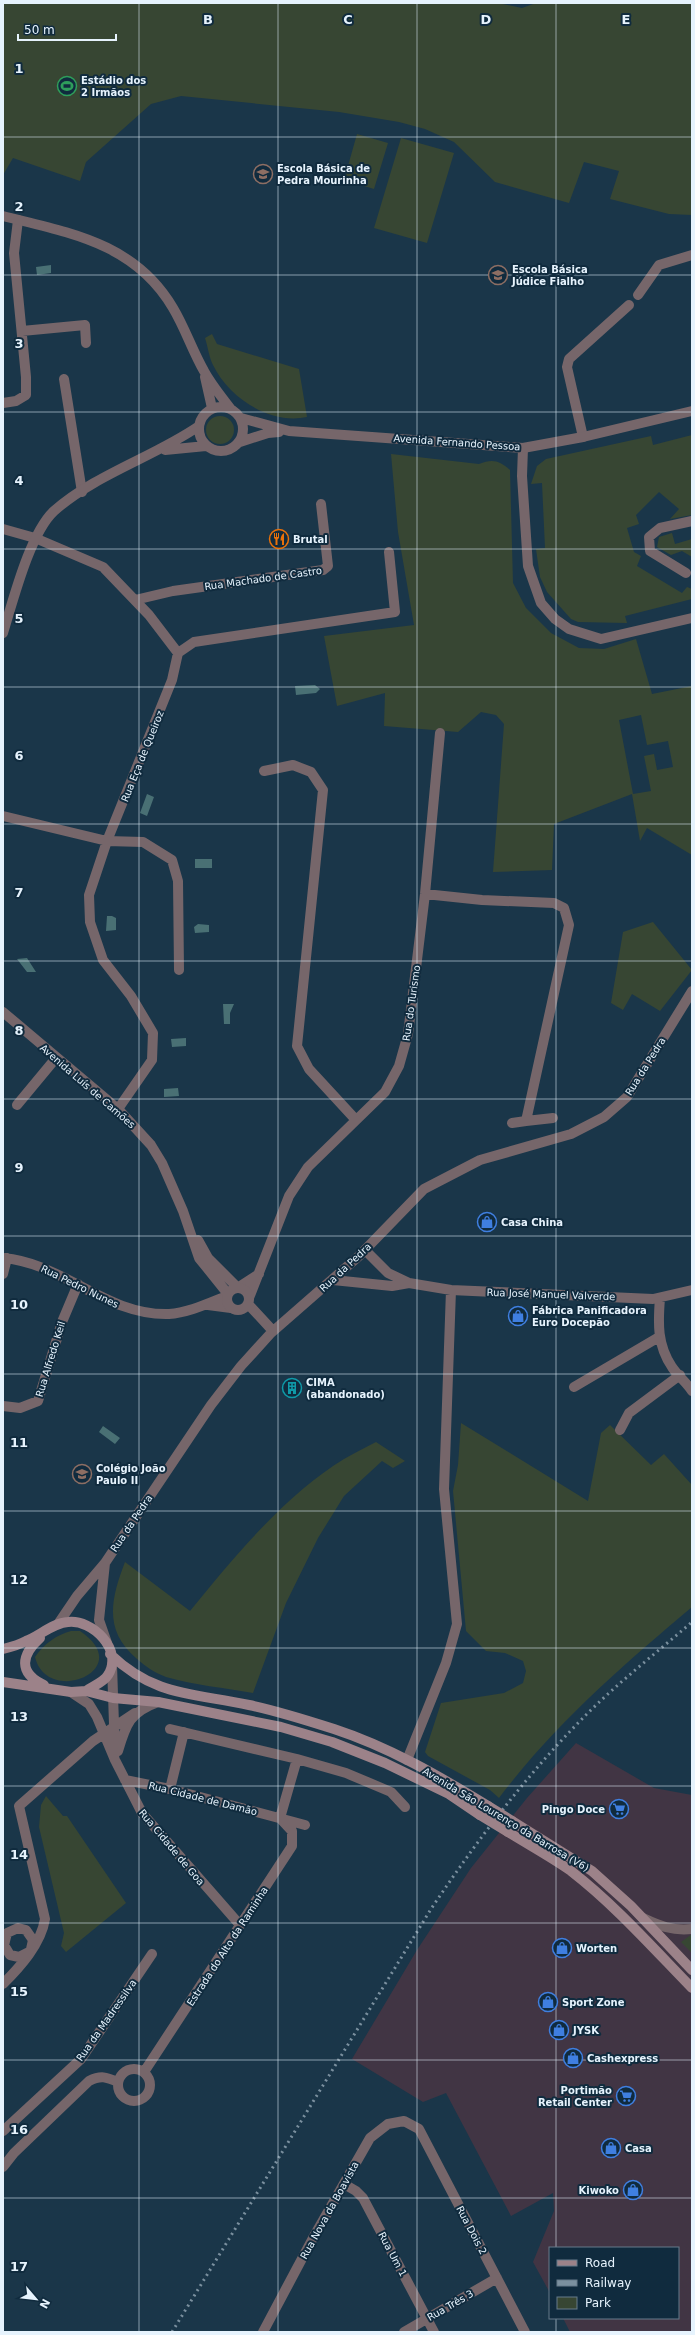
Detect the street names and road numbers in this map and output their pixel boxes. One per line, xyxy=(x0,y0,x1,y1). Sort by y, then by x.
street label: Avenida Fernando Pessoa xyxy=(393,433,521,452)
street label: Rua Machado de Castro xyxy=(204,565,322,592)
street label: Rua Eça de Queiroz xyxy=(119,709,166,803)
street label: Rua do Turismo xyxy=(401,964,422,1042)
street label: Rua da Pedra xyxy=(623,1035,668,1097)
street label: Avenida Luís de Camões xyxy=(38,1042,137,1131)
street label: Rua da Pedra xyxy=(317,1241,373,1294)
street label: Rua Pedro Nunes xyxy=(39,1263,120,1310)
street label: Rua José Manuel Valverde xyxy=(486,1287,616,1302)
street label: Rua Alfredo Keil xyxy=(34,1320,67,1398)
street label: Rua da Pedra xyxy=(108,1493,154,1554)
street label: Avenida São Lourenço da Barrosa (V6) xyxy=(421,1765,591,1874)
street label: Rua Cidade de Damão xyxy=(147,1780,258,1817)
street label: Rua Cidade de Goa xyxy=(137,1807,207,1888)
street label: Estrada do Alto da Raminha xyxy=(185,1885,270,2008)
street label: Rua da Madressilva xyxy=(74,1977,139,2063)
street label: Rua Nova da Boavista xyxy=(298,2160,361,2261)
street label: Rua Dois 2 xyxy=(454,2204,489,2256)
street label: Rua Um 1 xyxy=(376,2230,409,2278)
street label: Rua Três 3 xyxy=(425,2288,475,2323)

